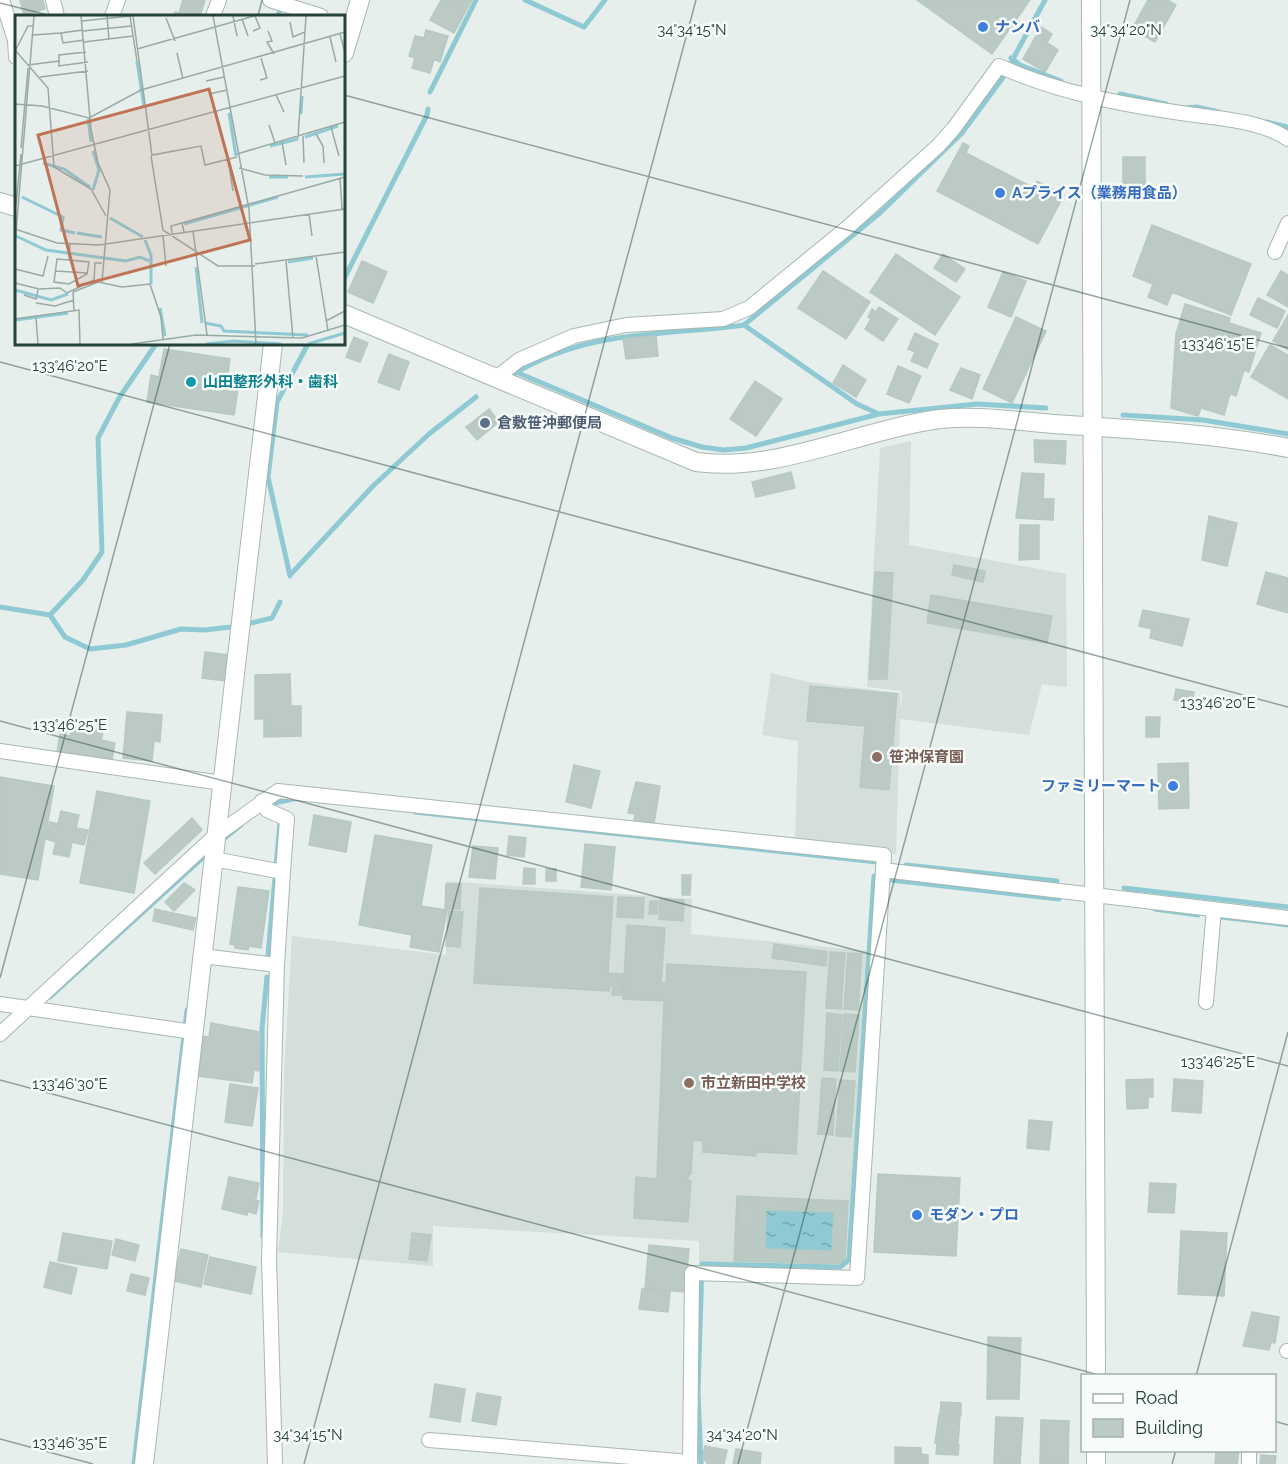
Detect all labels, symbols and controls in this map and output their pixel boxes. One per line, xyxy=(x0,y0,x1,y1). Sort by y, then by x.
inset map xyxy=(15,15,345,345)
place label: ナンバ xyxy=(995,18,1040,36)
marker: ナンバ xyxy=(976,20,990,34)
text: 34°34'15"N xyxy=(657,21,727,39)
text: 34°34'20"N xyxy=(1090,21,1162,39)
place label: Aプライス（業務用食品） xyxy=(1012,184,1187,202)
marker: Aプライス（業務用食品） xyxy=(993,186,1007,200)
text: 133°46'15"E xyxy=(1181,335,1255,353)
text: 133°46'20"E xyxy=(32,357,108,375)
place label: 山田整形外科・歯科 xyxy=(203,373,338,391)
marker: 山田整形外科・歯科 xyxy=(184,375,198,389)
place label: 倉敷笹沖郵便局 xyxy=(497,414,602,432)
marker: 倉敷笹沖郵便局 xyxy=(478,416,492,430)
text: 133°46'20"E xyxy=(1180,694,1256,712)
text: 133°46'25"E xyxy=(33,716,107,734)
place label: 笹沖保育園 xyxy=(889,748,964,766)
marker: 笹沖保育園 xyxy=(870,750,884,764)
place label: ファミリーマート xyxy=(1041,777,1161,795)
marker: ファミリーマート xyxy=(1166,779,1180,793)
text: 133°46'25"E xyxy=(1181,1053,1255,1071)
place label: 市立新田中学校 xyxy=(701,1074,806,1092)
text: 133°46'30"E xyxy=(32,1075,108,1093)
marker: 市立新田中学校 xyxy=(682,1076,696,1090)
place label: モダン・プロ xyxy=(929,1206,1019,1224)
marker: モダン・プロ xyxy=(910,1208,924,1222)
legend xyxy=(1081,1374,1276,1452)
text: Road xyxy=(1135,1387,1178,1408)
text: Building xyxy=(1135,1417,1203,1438)
text: 34°34'15"N xyxy=(273,1426,343,1444)
text: 34°34'20"N xyxy=(706,1426,778,1444)
text: 133°46'35"E xyxy=(33,1434,107,1452)

